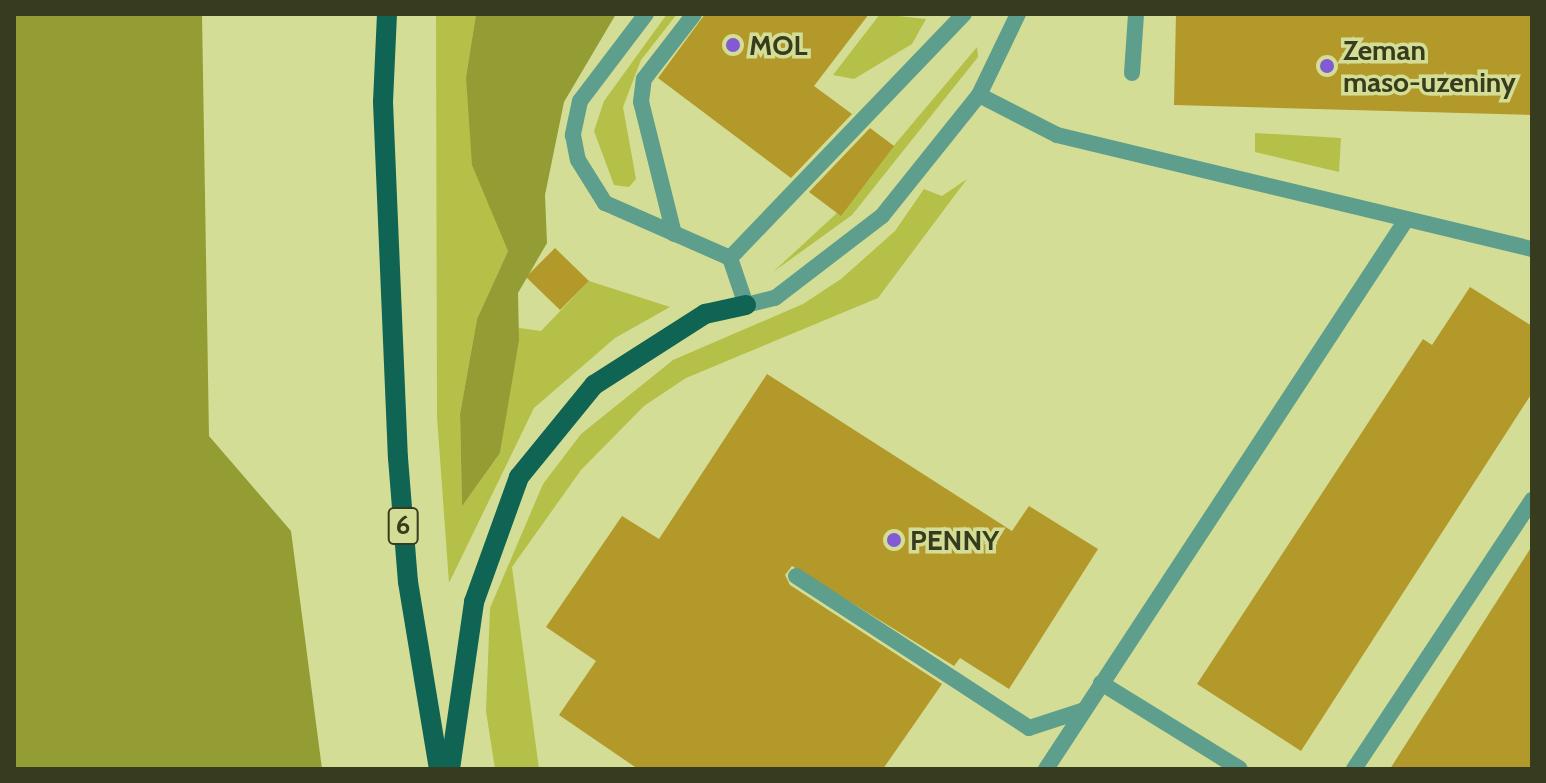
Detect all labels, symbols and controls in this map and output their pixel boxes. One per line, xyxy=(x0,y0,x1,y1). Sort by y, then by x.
place label: MOL xyxy=(749,28,807,62)
place label: Zeman maso-uzeniny xyxy=(1343,33,1516,99)
marker: MOL xyxy=(724,36,742,54)
marker: Zeman maso-uzeniny xyxy=(1318,57,1336,75)
road number: 6 xyxy=(387,504,419,548)
place label: PENNY xyxy=(910,523,999,557)
marker: PENNY xyxy=(885,531,903,549)

